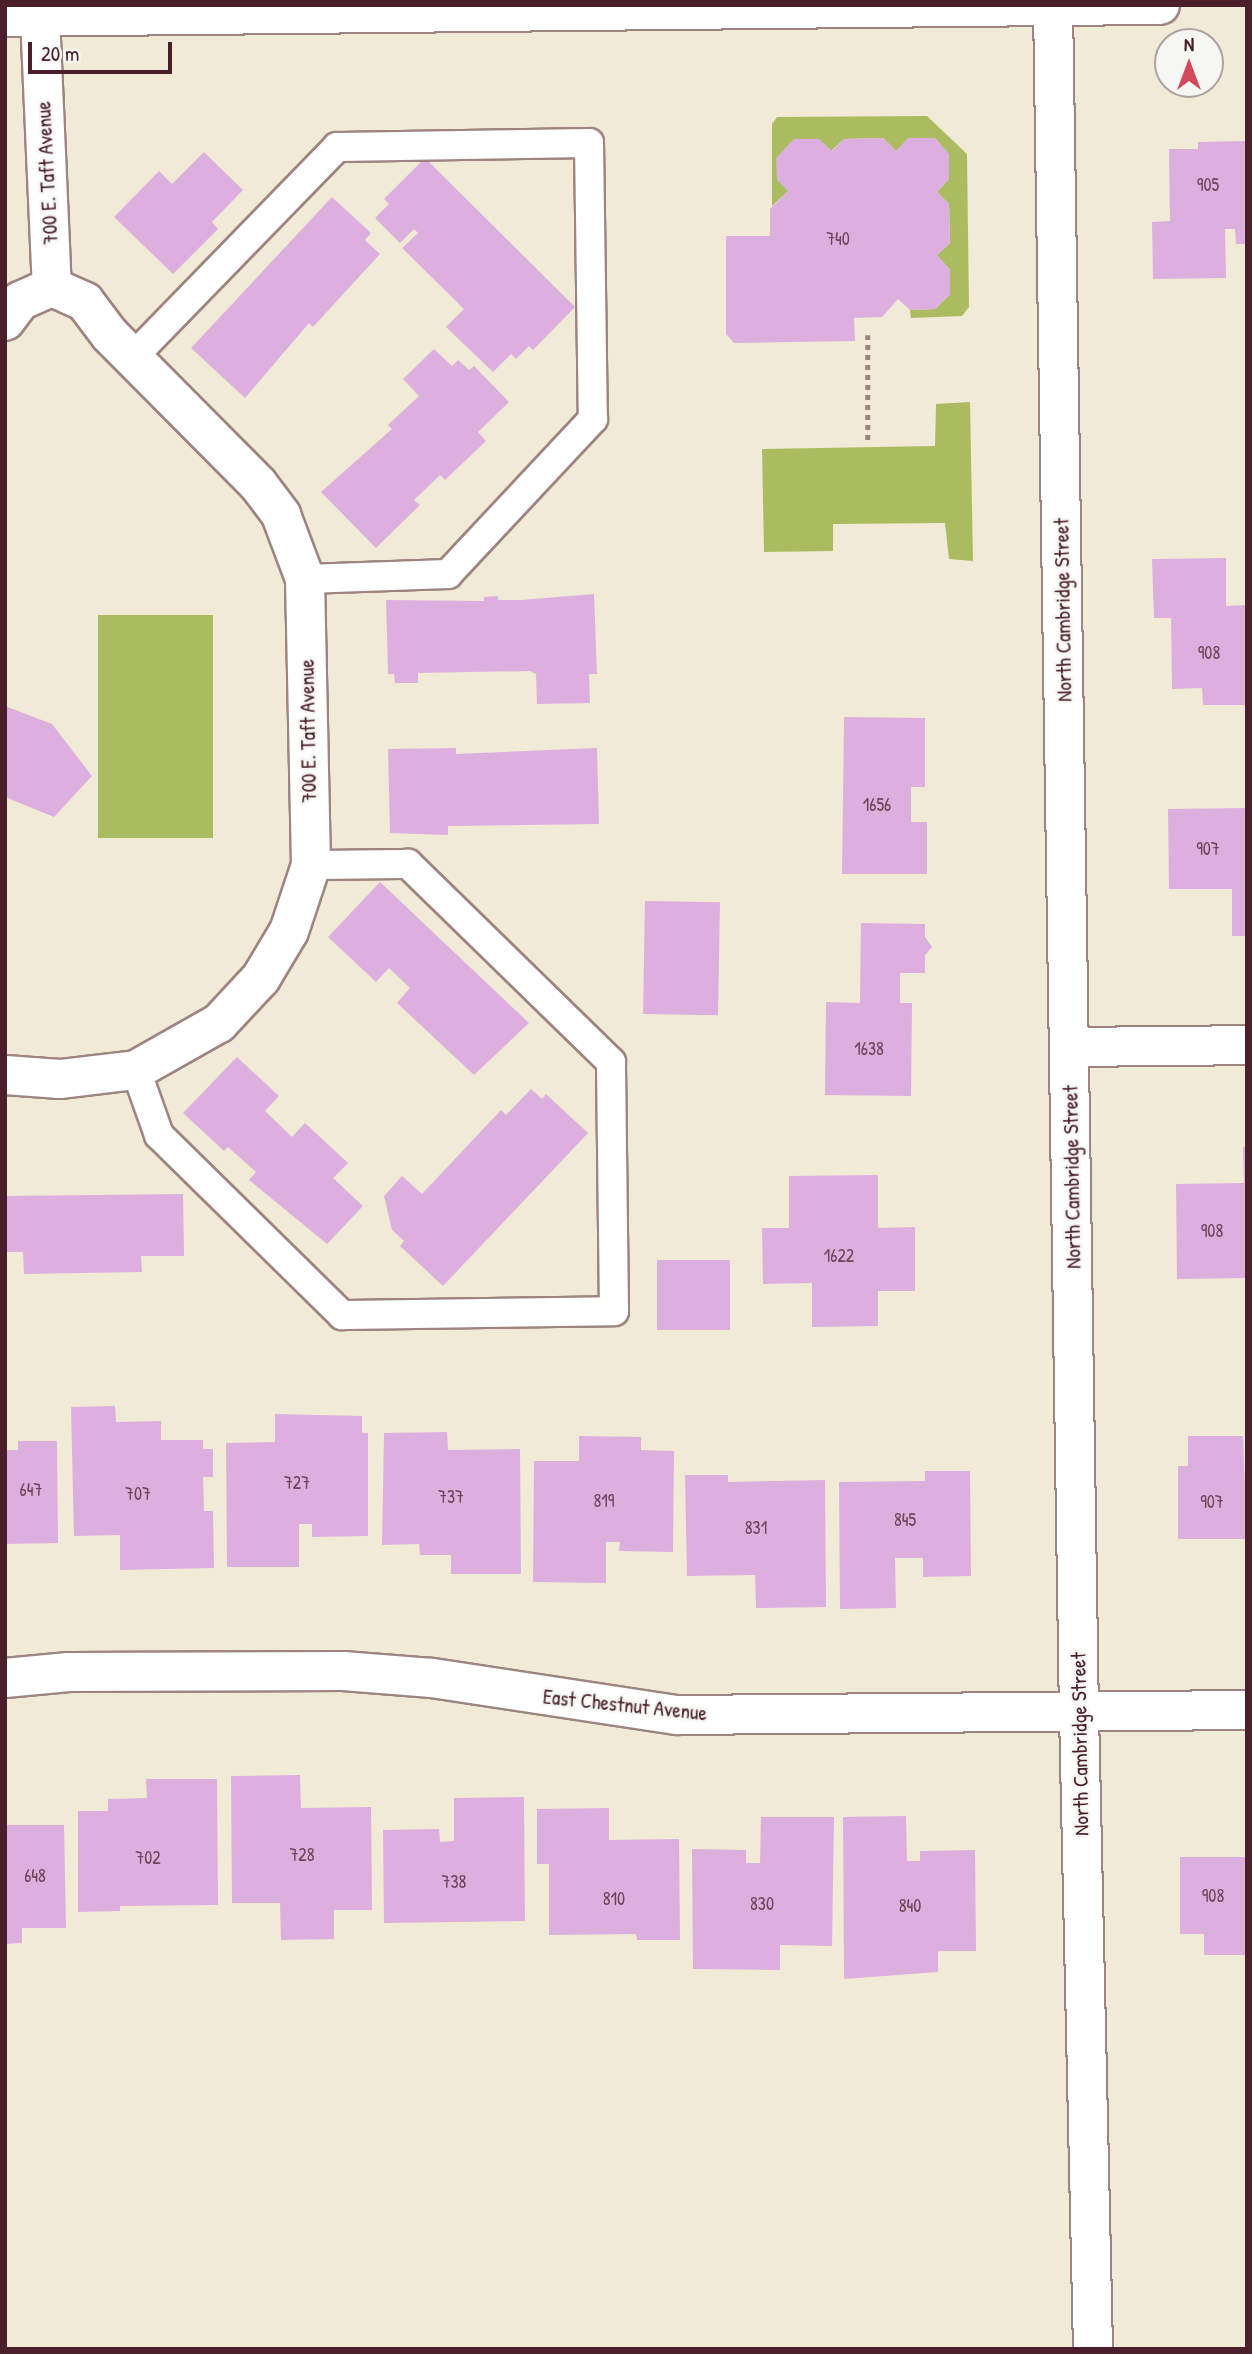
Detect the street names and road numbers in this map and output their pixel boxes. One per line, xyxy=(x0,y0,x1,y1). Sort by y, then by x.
street label: 700 E. Taft Avenue xyxy=(31,101,63,245)
street label: North Cambridge Street xyxy=(1049,518,1077,702)
street label: 700 E. Taft Avenue xyxy=(294,659,322,803)
street label: North Cambridge Street xyxy=(1058,1085,1086,1269)
street label: North Cambridge Street xyxy=(1066,1652,1094,1836)
street label: East Chestnut Avenue xyxy=(542,1684,708,1726)

